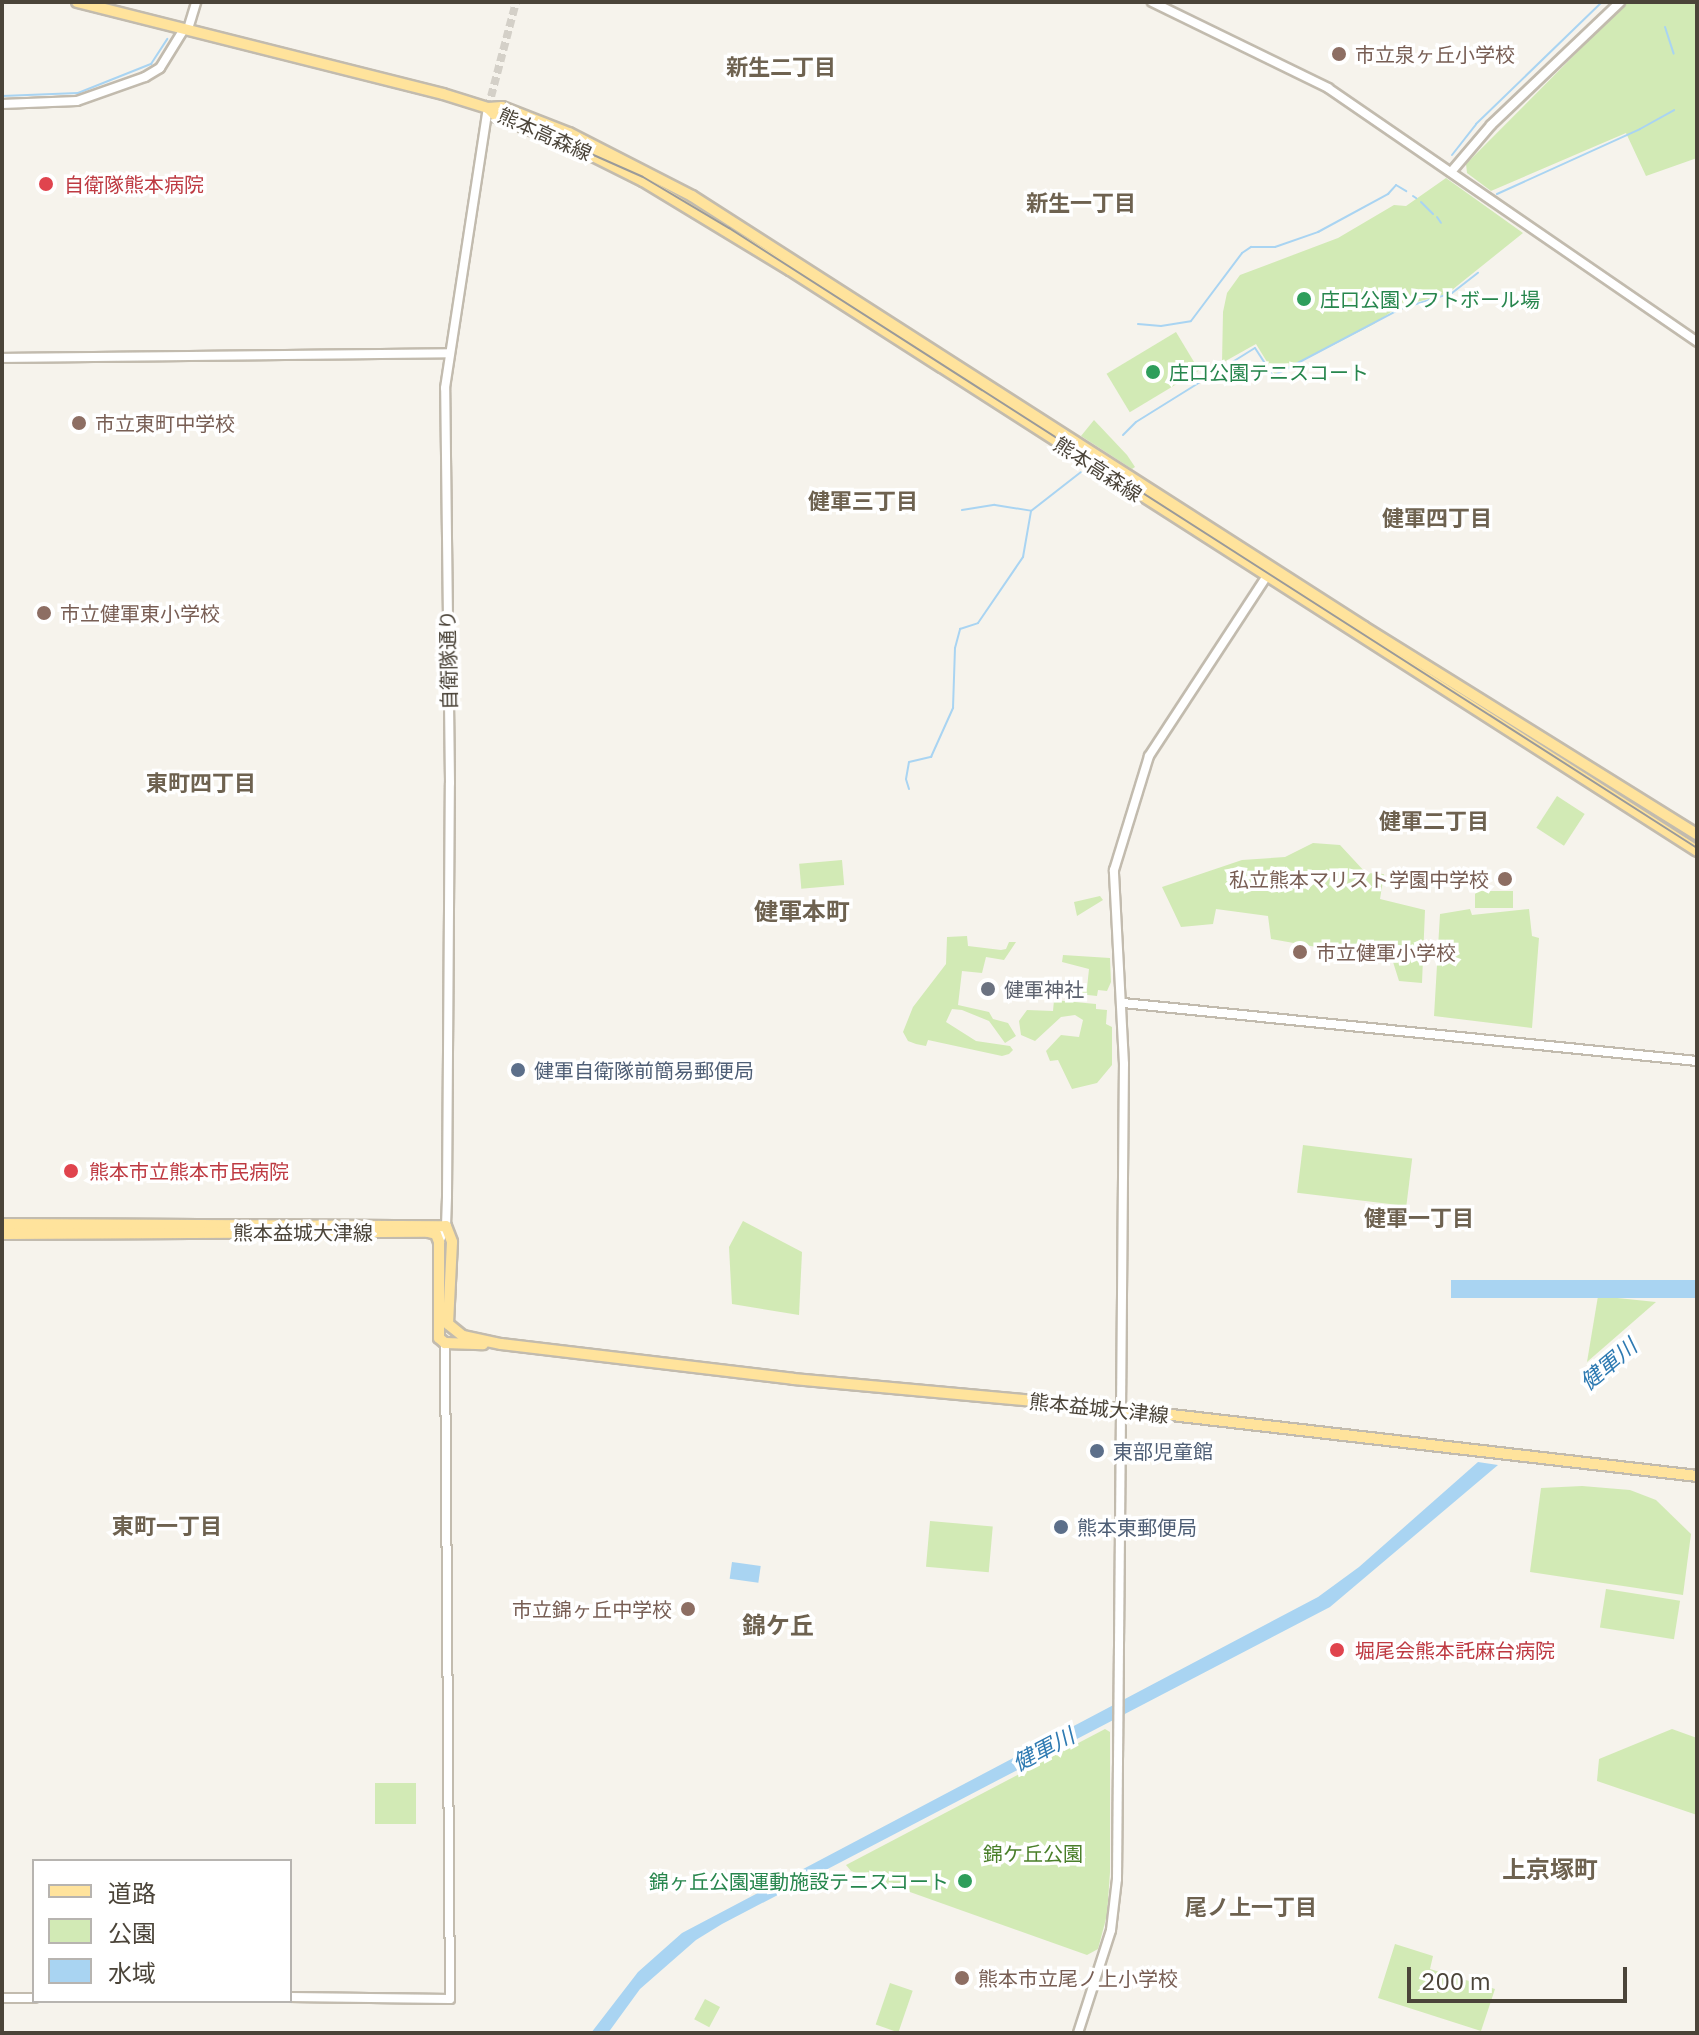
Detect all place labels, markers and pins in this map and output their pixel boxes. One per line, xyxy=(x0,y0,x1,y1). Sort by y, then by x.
place label: 市立泉ヶ丘小学校 xyxy=(1355,42,1515,66)
marker: 市立泉ヶ丘小学校 xyxy=(1330,45,1348,63)
place label: 自衛隊熊本病院 xyxy=(64,172,204,196)
marker: 自衛隊熊本病院 xyxy=(35,173,57,195)
place label: 庄口公園ソフトボール場 xyxy=(1320,287,1540,311)
marker: 庄口公園ソフトボール場 xyxy=(1295,290,1313,308)
place label: 庄口公園テニスコート xyxy=(1169,360,1369,384)
marker: 庄口公園テニスコート xyxy=(1144,363,1162,381)
place label: 市立東町中学校 xyxy=(95,411,235,435)
marker: 市立東町中学校 xyxy=(70,414,88,432)
place label: 市立健軍東小学校 xyxy=(60,601,220,625)
marker: 市立健軍東小学校 xyxy=(35,604,53,622)
place label: 私立熊本マリスト学園中学校 xyxy=(1229,867,1489,891)
marker: 私立熊本マリスト学園中学校 xyxy=(1496,870,1514,888)
place label: 市立健軍小学校 xyxy=(1316,940,1456,964)
marker: 市立健軍小学校 xyxy=(1291,943,1309,961)
place label: 健軍神社 xyxy=(1004,977,1084,1001)
marker: 健軍神社 xyxy=(979,980,997,998)
place label: 健軍自衛隊前簡易郵便局 xyxy=(534,1058,754,1082)
marker: 健軍自衛隊前簡易郵便局 xyxy=(509,1061,527,1079)
place label: 熊本市立熊本市民病院 xyxy=(89,1159,289,1183)
marker: 熊本市立熊本市民病院 xyxy=(60,1160,82,1182)
place label: 東部児童館 xyxy=(1113,1439,1213,1463)
marker: 東部児童館 xyxy=(1088,1442,1106,1460)
place label: 熊本東郵便局 xyxy=(1077,1515,1197,1539)
marker: 熊本東郵便局 xyxy=(1052,1518,1070,1536)
place label: 市立錦ヶ丘中学校 xyxy=(512,1597,672,1621)
marker: 市立錦ヶ丘中学校 xyxy=(679,1600,697,1618)
place label: 堀尾会熊本託麻台病院 xyxy=(1355,1638,1555,1662)
marker: 堀尾会熊本託麻台病院 xyxy=(1326,1639,1348,1661)
place label: 錦ヶ丘公園運動施設テニスコート xyxy=(649,1869,949,1893)
marker: 錦ヶ丘公園運動施設テニスコート xyxy=(956,1872,974,1890)
place label: 熊本市立尾ノ上小学校 xyxy=(978,1966,1178,1990)
marker: 熊本市立尾ノ上小学校 xyxy=(953,1969,971,1987)

